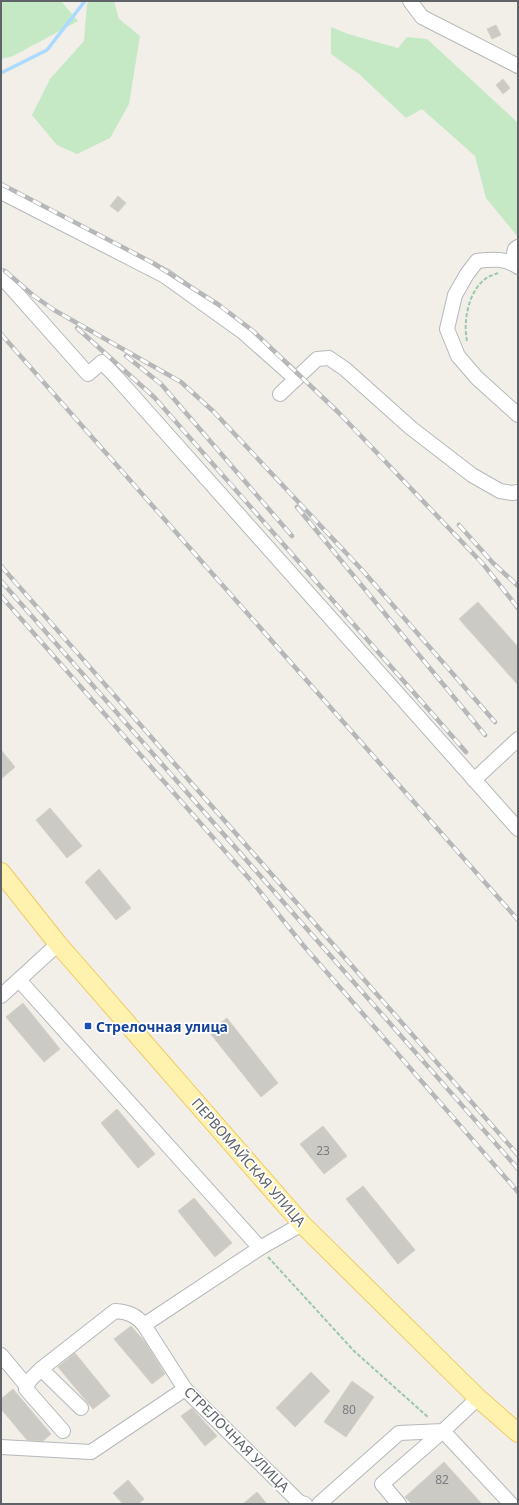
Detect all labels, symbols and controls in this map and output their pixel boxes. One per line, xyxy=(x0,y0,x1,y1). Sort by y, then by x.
place label: Стрелочная улица xyxy=(96,1017,228,1036)
marker: Стрелочная улица xyxy=(83,1021,93,1031)
street label: ПЕРВОМАЙСКАЯ УЛИЦА xyxy=(188,1094,310,1230)
house number: 23 xyxy=(316,1142,330,1159)
street label: СТРЕЛОЧНАЯ УЛИЦА xyxy=(180,1382,294,1496)
house number: 80 xyxy=(342,1401,356,1418)
house number: 82 xyxy=(435,1471,449,1488)

